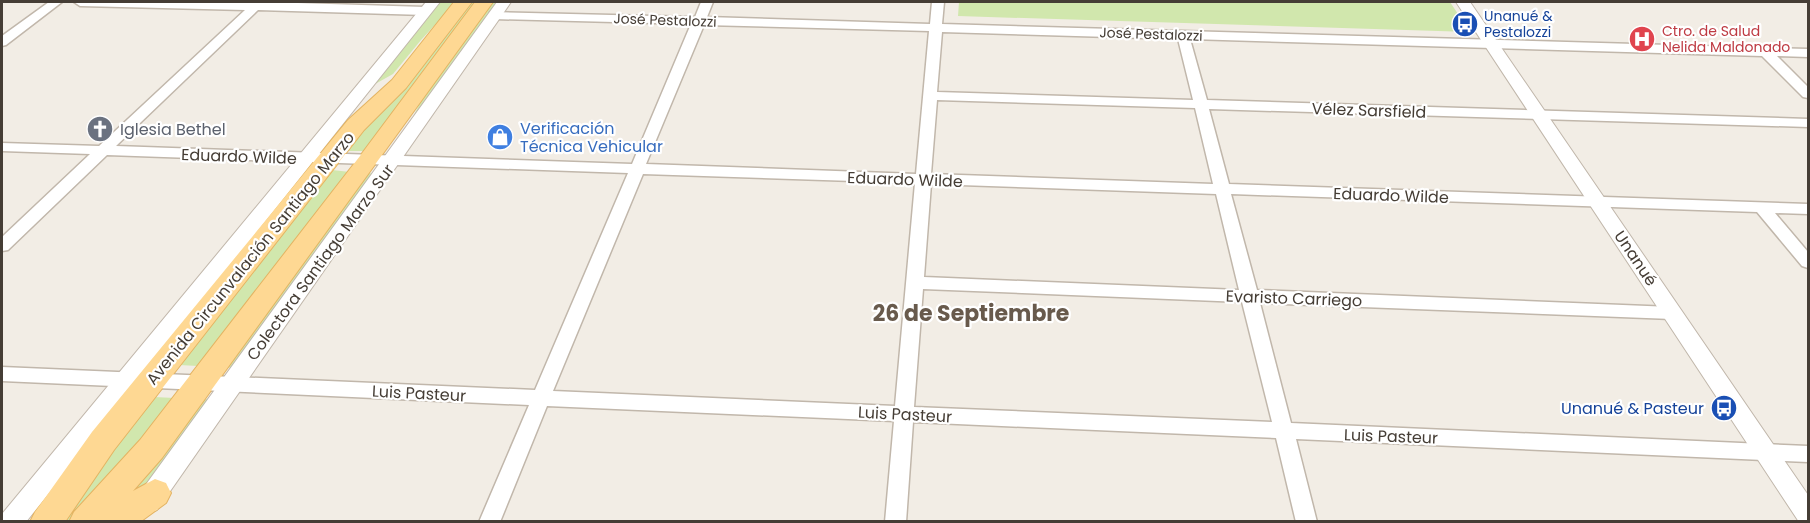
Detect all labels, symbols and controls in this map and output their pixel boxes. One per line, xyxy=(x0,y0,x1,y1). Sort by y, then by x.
place label: Unanué & Pestalozzi xyxy=(1484,6,1553,42)
street label: José Pestalozzi xyxy=(613,8,717,32)
bus stop icon: Unanué & Pestalozzi xyxy=(1450,9,1480,39)
place label: Ctro. de Salud Nelida Maldonado xyxy=(1662,21,1790,57)
street label: José Pestalozzi xyxy=(1099,22,1203,46)
hospital icon: Ctro. de Salud Nelida Maldonado xyxy=(1627,24,1657,54)
street label: Vélez Sarsfield xyxy=(1311,97,1427,124)
church icon: Iglesia Bethel xyxy=(85,114,115,144)
place label: Verificación Técnica Vehicular xyxy=(520,117,663,158)
place label: Iglesia Bethel xyxy=(120,118,226,141)
shop icon: Verificación Técnica Vehicular xyxy=(485,122,515,152)
street label: Avenida Circunvalación Santiago Marzo xyxy=(141,127,360,390)
street label: Eduardo Wilde xyxy=(181,143,297,170)
street label: Colectora Santiago Marzo Sur xyxy=(241,159,400,365)
street label: Eduardo Wilde xyxy=(847,166,963,193)
street label: Eduardo Wilde xyxy=(1333,182,1449,209)
street label: Unanué xyxy=(1609,226,1663,291)
street label: Evaristo Carriego xyxy=(1225,285,1363,312)
district label: 26 de Septiembre xyxy=(873,298,1069,329)
street label: Luis Pasteur xyxy=(371,380,467,407)
bus stop icon: Unanué & Pasteur xyxy=(1709,393,1739,423)
place label: Unanué & Pasteur xyxy=(1561,397,1704,420)
street label: Luis Pasteur xyxy=(857,401,953,428)
street label: Luis Pasteur xyxy=(1344,423,1438,450)

